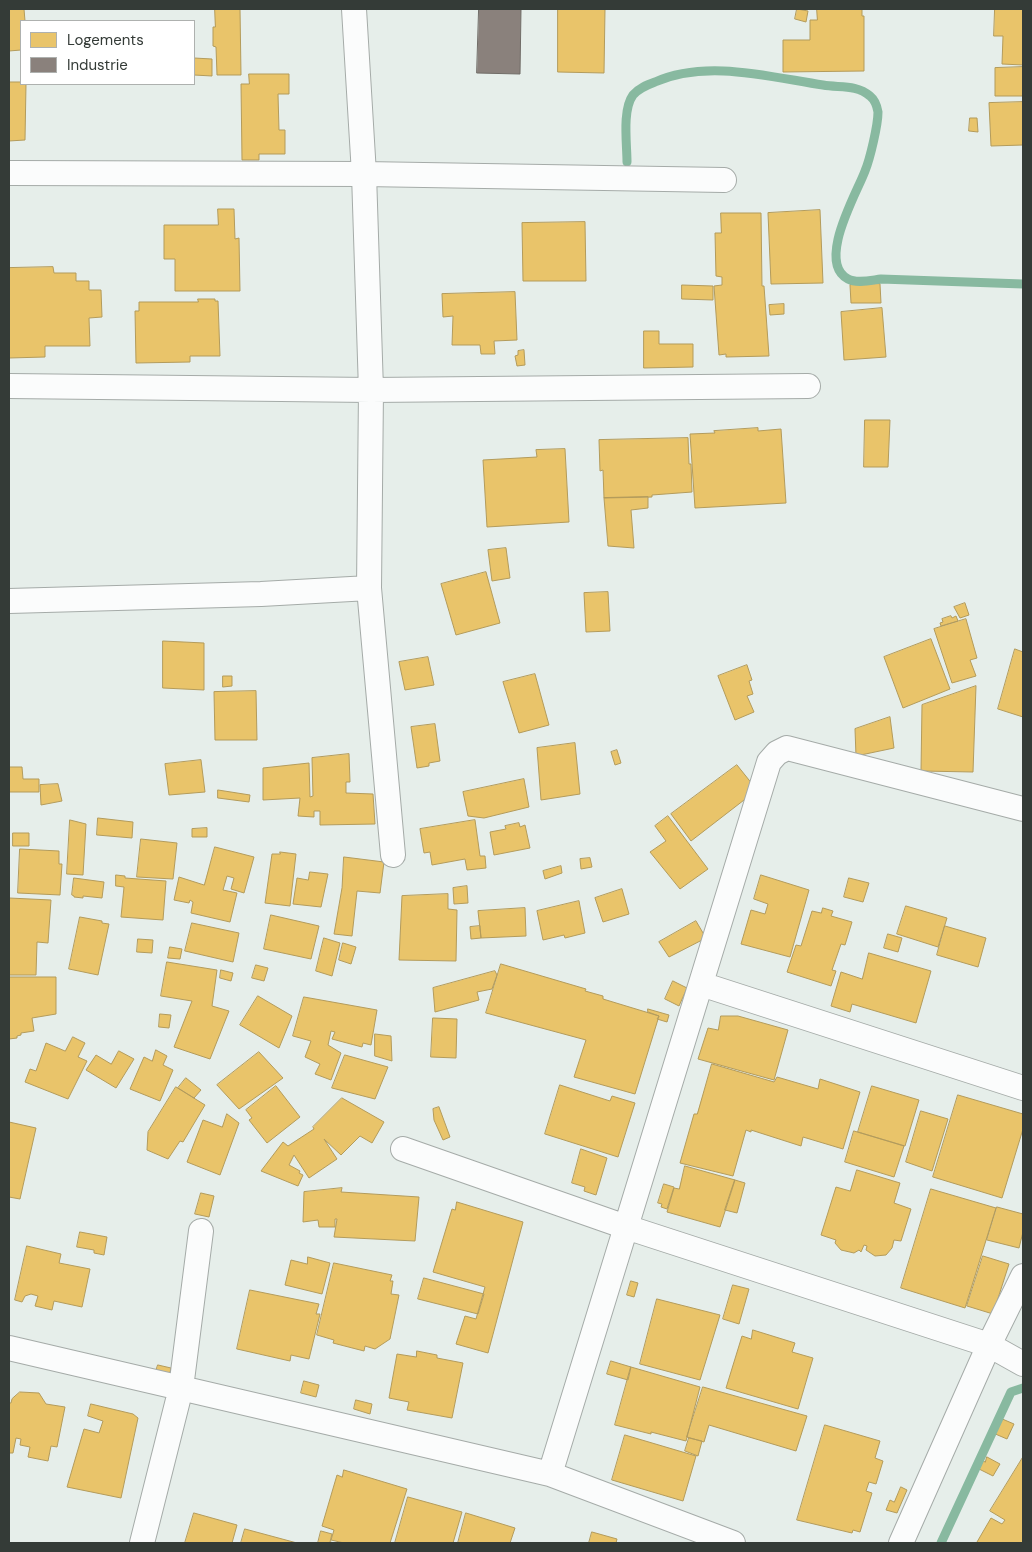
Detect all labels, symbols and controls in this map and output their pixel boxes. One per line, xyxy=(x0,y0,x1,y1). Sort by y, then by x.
legend xyxy=(20,20,195,85)
text: Logements xyxy=(67,30,144,50)
text: Industrie xyxy=(67,55,128,75)

